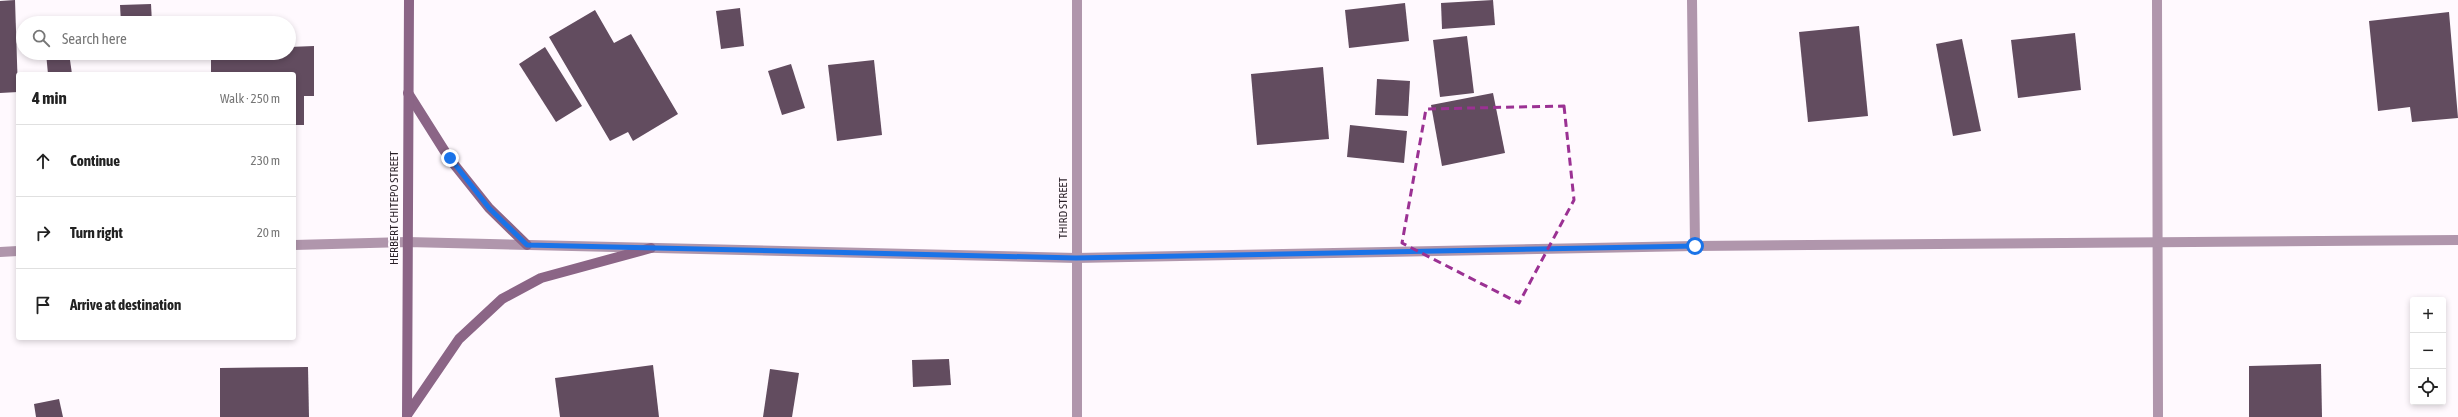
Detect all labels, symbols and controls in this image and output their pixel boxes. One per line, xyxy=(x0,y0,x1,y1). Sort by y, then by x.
search box xyxy=(16,16,296,60)
icon: search xyxy=(30,27,52,49)
text: Search here xyxy=(62,30,127,47)
text: 4 min xyxy=(32,88,67,108)
text: Walk · 250 m xyxy=(220,91,280,106)
route end xyxy=(441,149,459,167)
icon: ahead xyxy=(32,150,54,172)
street label: HERBERT CHITEPO STREET xyxy=(387,150,401,265)
text: Continue xyxy=(70,152,120,169)
text: 230 m xyxy=(251,153,280,168)
street label: THIRD STREET xyxy=(1056,177,1070,239)
icon: right xyxy=(32,222,54,244)
text: Turn right xyxy=(70,224,123,241)
text: 20 m xyxy=(257,225,280,240)
route start xyxy=(1686,237,1704,255)
icon: arrive xyxy=(32,294,54,316)
text: Arrive at destination xyxy=(70,296,181,313)
map controls xyxy=(2410,297,2446,405)
button: + xyxy=(2410,297,2446,333)
button: − xyxy=(2410,333,2446,369)
button: locate xyxy=(2410,369,2446,405)

